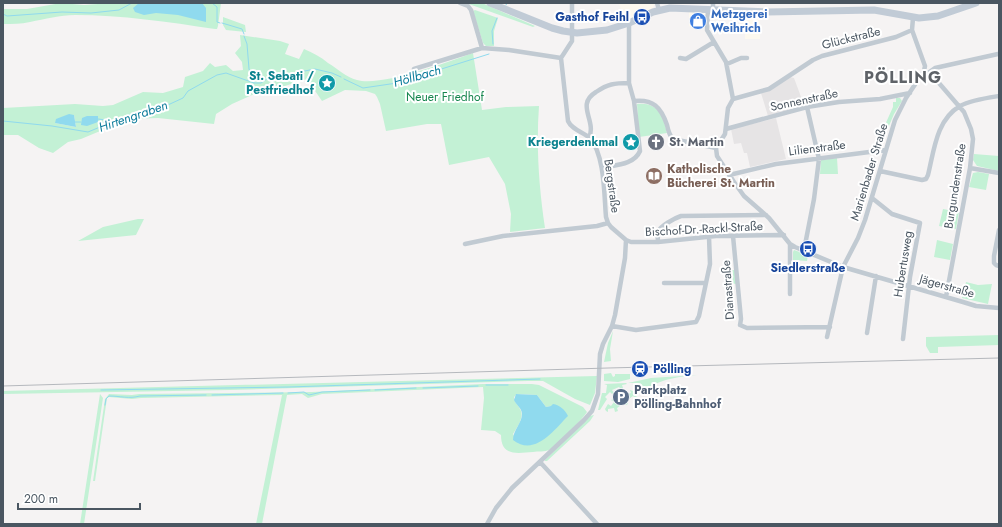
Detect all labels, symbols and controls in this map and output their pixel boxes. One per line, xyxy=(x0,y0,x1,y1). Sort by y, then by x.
place label: Metzgerei Weihrich xyxy=(711,5,768,37)
bus stop icon: Gasthof Feihl xyxy=(632,7,652,27)
place label: Gasthof Feihl xyxy=(555,8,629,26)
shop icon: Metzgerei Weihrich xyxy=(688,11,708,31)
street label: Glückstraße xyxy=(820,22,882,54)
water label: Höllbach xyxy=(391,60,443,92)
district label: PÖLLING xyxy=(864,66,942,89)
place label: St. Sebati / Pestfriedhof xyxy=(246,67,315,99)
place icon: St. Sebati / Pestfriedhof xyxy=(317,73,337,93)
street label: Sonnenstraße xyxy=(768,84,840,116)
park label: Neuer Friedhof xyxy=(406,88,485,106)
water label: Hirtengraben xyxy=(96,95,170,137)
street label: Marienbader Straße xyxy=(846,121,892,223)
place icon: Kriegerdenkmal xyxy=(621,132,641,152)
church icon: St. Martin xyxy=(646,132,666,152)
place label: Kriegerdenkmal xyxy=(528,133,618,151)
place label: St. Martin xyxy=(669,133,724,151)
street label: Lilienstraße xyxy=(787,136,847,160)
street label: Burgundenstraße xyxy=(939,142,971,230)
street label: Bergstraße xyxy=(599,158,625,214)
place label: Katholische Bücherei St. Martin xyxy=(667,160,775,192)
library icon: Katholische Bücherei St. Martin xyxy=(644,166,664,186)
street label: Bischof-Dr.-Rackl-Straße xyxy=(645,217,763,241)
street label: Hubertusweg xyxy=(889,230,917,298)
bus stop icon: Siedlerstraße xyxy=(798,239,818,259)
place label: Siedlerstraße xyxy=(771,259,846,277)
street label: Dianastraße xyxy=(717,260,739,320)
street label: Jägerstraße xyxy=(915,269,977,302)
station icon: Pölling xyxy=(630,359,650,379)
place label: Pölling xyxy=(653,360,691,378)
place label: Parkplatz Pölling-Bahnhof xyxy=(634,381,722,413)
parking icon: Parkplatz Pölling-Bahnhof xyxy=(611,387,631,407)
scale bar xyxy=(18,485,140,511)
text: 200 m xyxy=(24,490,58,508)

